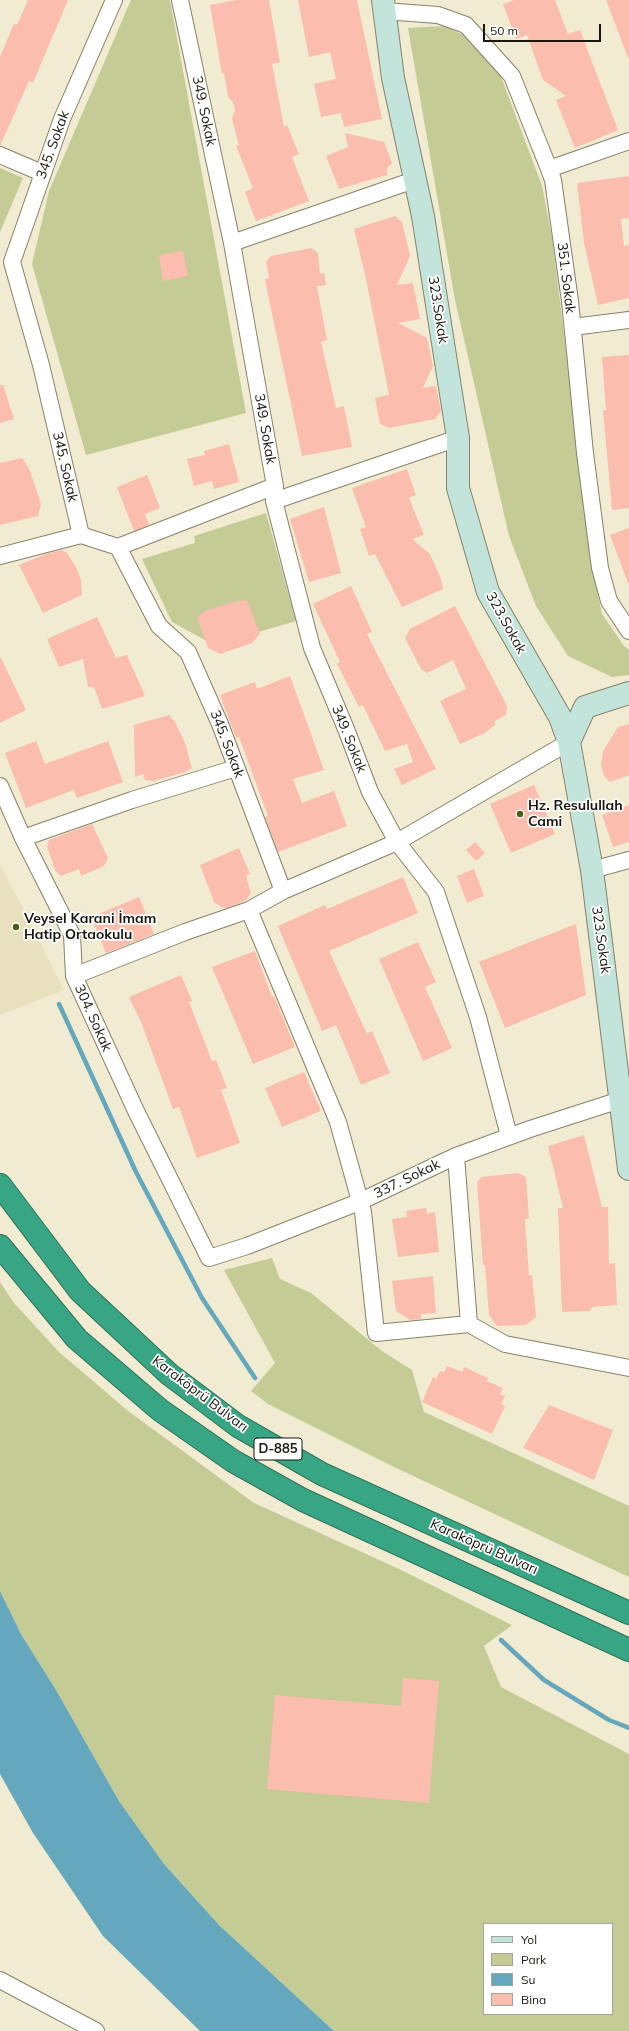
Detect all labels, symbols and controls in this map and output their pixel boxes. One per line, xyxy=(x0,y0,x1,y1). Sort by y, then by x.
scale bar xyxy=(485,16,603,42)
text: 50 m xyxy=(490,23,518,38)
street label: 349. Sokak xyxy=(188,74,220,148)
street label: 345. Sokak xyxy=(33,109,73,181)
street label: 351. Sokak xyxy=(553,241,579,315)
street label: 323.Sokak xyxy=(424,275,452,345)
street label: 349. Sokak xyxy=(251,392,279,466)
street label: 345. Sokak xyxy=(49,430,81,504)
street label: 323.Sokak xyxy=(482,589,530,657)
street label: 349. Sokak xyxy=(328,703,370,775)
street label: 345. Sokak xyxy=(206,708,248,780)
place label: Hz. Resulullah Cami xyxy=(528,798,623,830)
marker: Hz. Resulullah Cami xyxy=(515,809,525,819)
street label: 323.Sokak xyxy=(588,905,614,975)
place label: Veysel Karani İmam Hatip Ortaokulu xyxy=(24,911,156,944)
marker: Veysel Karani İmam Hatip Ortaokulu xyxy=(11,922,21,932)
street label: 304. Sokak xyxy=(71,982,115,1054)
street label: 337. Sokak xyxy=(371,1156,443,1202)
street label: Karaköprü Bulvarı xyxy=(149,1352,251,1436)
road number: D-885 xyxy=(254,1438,302,1460)
street label: Karaköprü Bulvarı xyxy=(428,1516,540,1578)
legend xyxy=(483,1923,613,2015)
text: Yol xyxy=(521,1932,537,1947)
text: Park xyxy=(521,1952,546,1967)
text: Su xyxy=(521,1972,535,1987)
text: Bina xyxy=(521,1992,546,2007)

